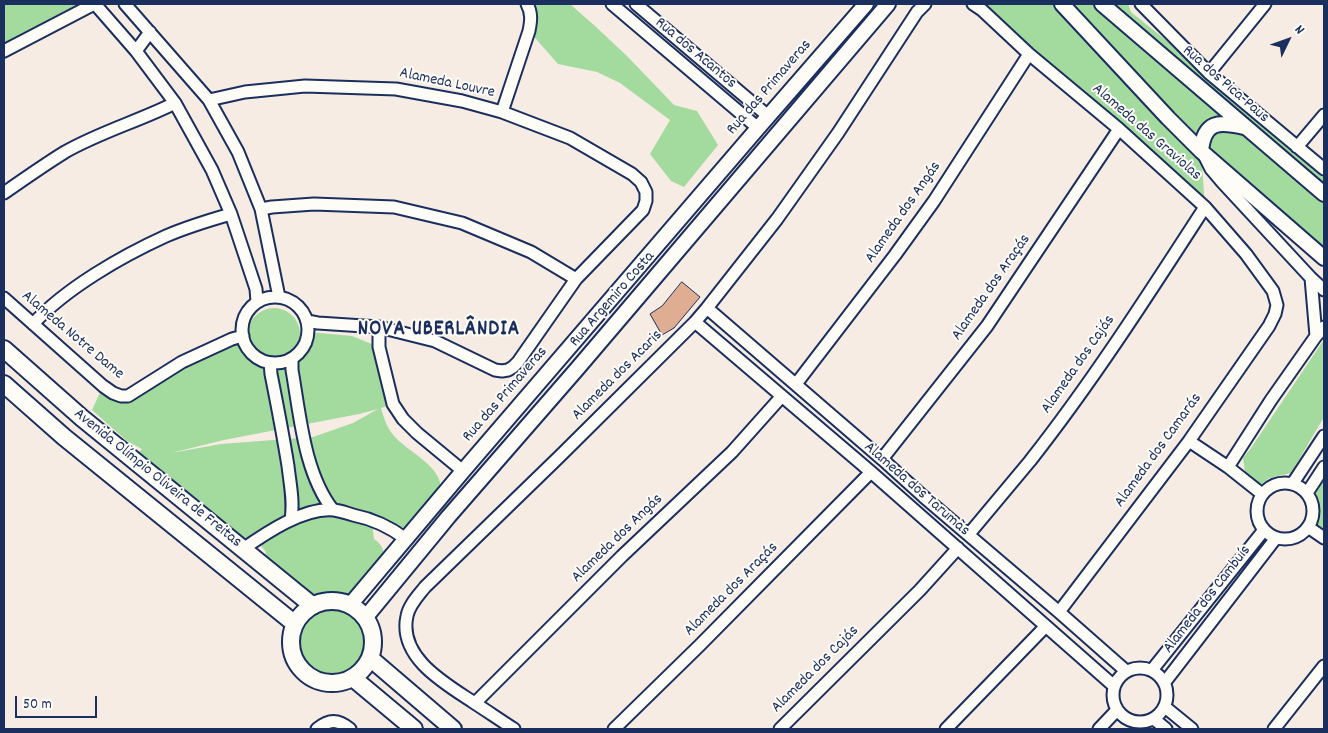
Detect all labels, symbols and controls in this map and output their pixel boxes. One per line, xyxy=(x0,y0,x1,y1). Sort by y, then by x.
street label: Rua dos Acantos xyxy=(650,14,740,94)
north arrow xyxy=(1263,15,1313,65)
text: N xyxy=(1289,21,1309,39)
street label: Rua das Primaveras xyxy=(723,37,817,139)
street label: Rua dos Pica-Paus xyxy=(1178,42,1272,128)
street label: Alameda Louvre xyxy=(398,65,496,103)
street label: Alameda das Graviolas xyxy=(1087,80,1205,186)
street label: Alameda dos Angás xyxy=(862,158,946,268)
street label: Alameda dos Araçás xyxy=(948,231,1036,345)
street label: Rua Argemiro Costa xyxy=(566,248,660,352)
street label: Alameda Notre Dame xyxy=(17,287,127,385)
street label: Alameda dos Cajás xyxy=(1038,312,1120,418)
district label: NOVA UBERLÂNDIA xyxy=(356,318,522,344)
street label: Alameda dos Acaris xyxy=(569,327,667,425)
street label: Rua das Primaveras xyxy=(459,344,553,446)
street label: Alameda dos Camarás xyxy=(1111,390,1207,512)
street label: Avenida Olímpio Oliveira de Freitas xyxy=(69,405,245,553)
street label: Alameda dos Tarumãs xyxy=(859,439,973,541)
street label: Alameda dos Angás xyxy=(568,491,668,587)
street label: Alameda dos Araçás xyxy=(681,539,783,641)
street label: Alameda dos Cambuís xyxy=(1160,542,1256,658)
street label: Alameda dos Cajás xyxy=(768,622,864,718)
scale bar xyxy=(18,686,100,718)
text: 50 m xyxy=(23,694,52,716)

